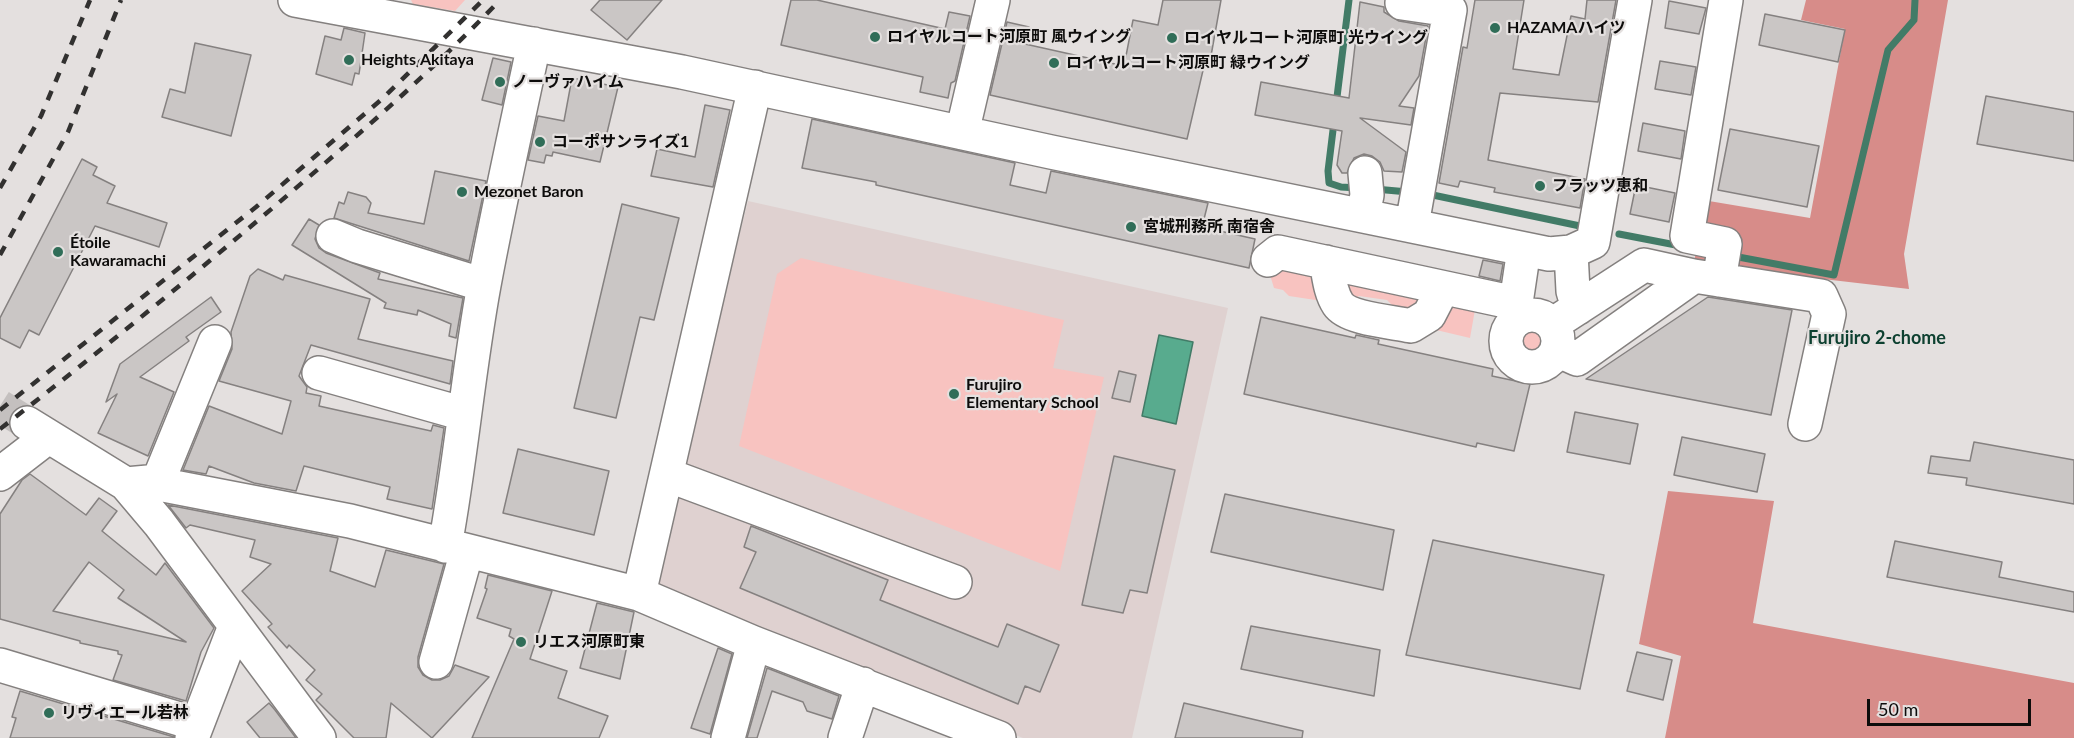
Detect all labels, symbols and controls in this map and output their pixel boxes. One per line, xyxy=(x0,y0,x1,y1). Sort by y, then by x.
place label: HAZAMAハイツ xyxy=(1507,18,1625,38)
marker: HAZAMAハイツ xyxy=(1488,21,1502,35)
place label: ロイヤルコート河原町 風ウイング xyxy=(887,27,1131,47)
place label: ロイヤルコート河原町 光ウイング xyxy=(1184,28,1428,48)
marker: ロイヤルコート河原町 風ウイング xyxy=(868,30,882,44)
marker: ロイヤルコート河原町 光ウイング xyxy=(1165,31,1179,45)
place label: Heights Akitaya xyxy=(361,50,474,70)
marker: Heights Akitaya xyxy=(342,53,356,67)
place label: ロイヤルコート河原町 緑ウイング xyxy=(1066,53,1310,73)
marker: ロイヤルコート河原町 緑ウイング xyxy=(1047,56,1061,70)
place label: ノーヴァハイム xyxy=(512,72,624,92)
marker: ノーヴァハイム xyxy=(493,75,507,89)
place label: コーポサンライズ1 xyxy=(552,132,689,152)
marker: コーポサンライズ1 xyxy=(533,135,547,149)
place label: フラッツ恵和 xyxy=(1552,176,1648,196)
marker: フラッツ恵和 xyxy=(1533,179,1547,193)
place label: Mezonet Baron xyxy=(474,182,584,202)
marker: Mezonet Baron xyxy=(455,185,469,199)
place label: 宮城刑務所 南宿舎 xyxy=(1143,217,1275,237)
marker: 宮城刑務所 南宿舎 xyxy=(1124,220,1138,234)
place label: Étoile Kawaramachi xyxy=(70,233,166,271)
marker: Étoile Kawaramachi xyxy=(51,245,65,259)
district label: Furujiro 2-chome xyxy=(1808,327,1946,349)
place label: Furujiro Elementary School xyxy=(966,375,1099,413)
marker: Furujiro Elementary School xyxy=(947,387,961,401)
place label: リエス河原町東 xyxy=(533,632,645,652)
marker: リエス河原町東 xyxy=(514,635,528,649)
scale bar xyxy=(1870,687,2034,725)
text: 50 m xyxy=(1878,698,1918,720)
place label: リヴィエール若林 xyxy=(61,703,189,723)
marker: リヴィエール若林 xyxy=(42,706,56,720)

